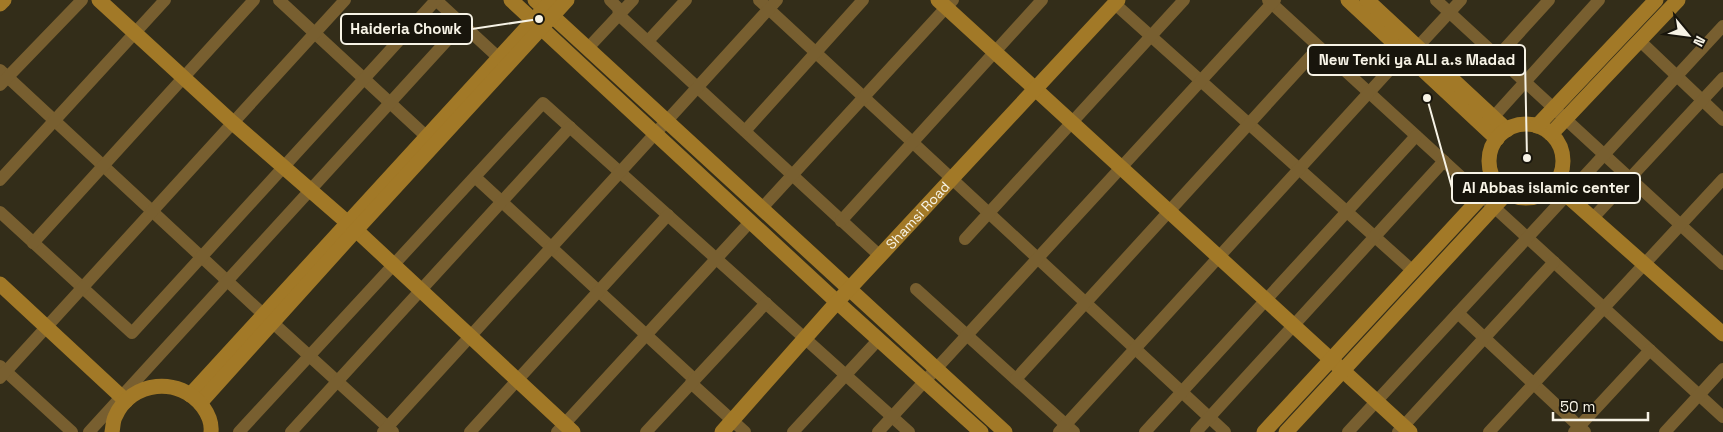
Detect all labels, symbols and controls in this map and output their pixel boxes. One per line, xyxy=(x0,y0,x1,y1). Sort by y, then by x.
north arrow xyxy=(1663,10,1713,60)
callout: Haideria Chowk xyxy=(341,14,472,44)
text: Haideria Chowk xyxy=(350,19,462,38)
text: N xyxy=(1689,33,1710,50)
callout: New Tenki ya ALI a.s Madad xyxy=(1308,45,1525,75)
text: New Tenki ya ALI a.s Madad xyxy=(1319,50,1515,69)
callout: Al Abbas islamic center xyxy=(1452,173,1640,203)
street label: Shamsi Road xyxy=(882,178,954,253)
text: Al Abbas islamic center xyxy=(1462,178,1630,197)
scale bar xyxy=(1553,390,1648,422)
text: 50 m xyxy=(1560,397,1595,416)

